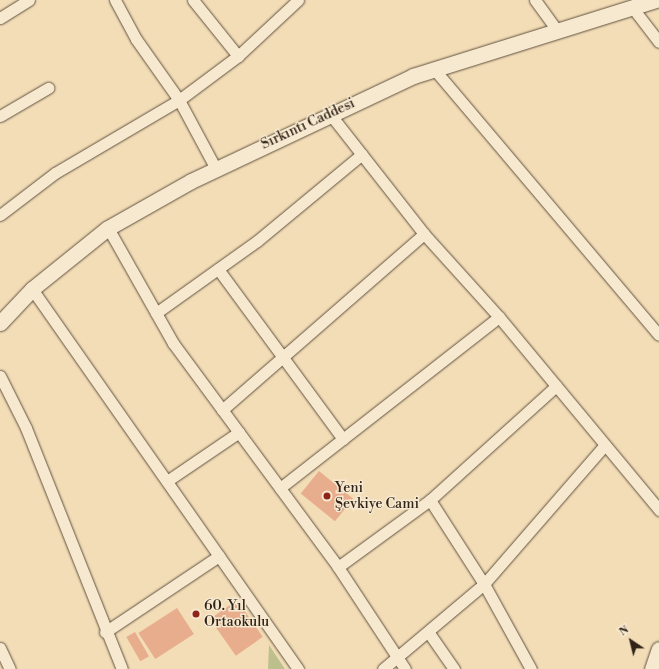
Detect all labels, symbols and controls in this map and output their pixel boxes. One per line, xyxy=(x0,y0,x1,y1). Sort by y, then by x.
street label: Sırkıntı Caddesi xyxy=(258,95,358,153)
place label: Yeni Şevkiye Cami xyxy=(335,480,419,512)
marker: Yeni Şevkiye Cami xyxy=(322,491,332,501)
place label: 60. Yıl Ortaokulu xyxy=(204,598,269,630)
marker: 60. Yıl Ortaokulu xyxy=(191,609,201,619)
north arrow xyxy=(611,621,651,661)
text: N xyxy=(617,623,632,639)

